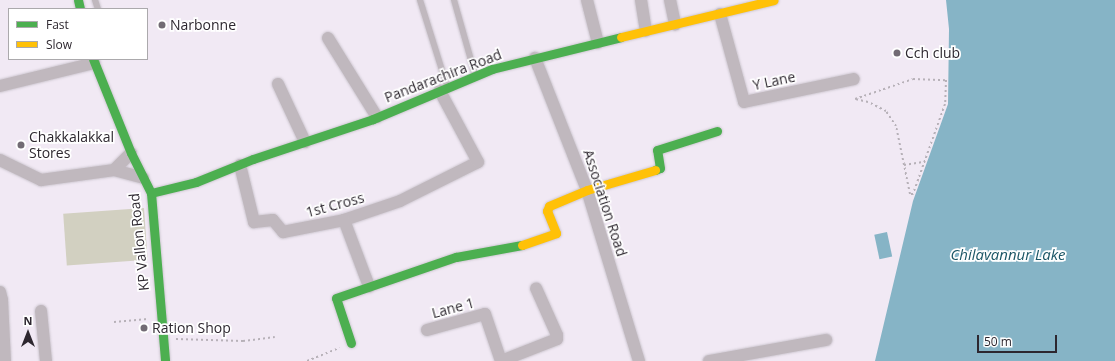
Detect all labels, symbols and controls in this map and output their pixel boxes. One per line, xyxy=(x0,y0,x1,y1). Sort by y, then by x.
legend xyxy=(8,8,148,60)
text: Fast xyxy=(46,16,69,33)
place label: Narbonne xyxy=(170,17,236,33)
marker: Narbonne xyxy=(157,20,167,30)
text: Slow xyxy=(46,36,72,53)
place label: Cch club xyxy=(905,45,960,61)
street label: Pandarachira Road xyxy=(382,46,504,106)
marker: Cch club xyxy=(892,48,902,58)
street label: Y Lane xyxy=(751,68,797,94)
place label: Chakkalakkal Stores xyxy=(29,129,114,162)
marker: Chakkalakkal Stores xyxy=(16,140,26,150)
street label: Association Road xyxy=(580,148,630,258)
street label: 1st Cross xyxy=(304,189,366,221)
street label: KP Vallon Road xyxy=(126,192,152,292)
water label: Chilavannur Lake xyxy=(950,246,1066,264)
street label: Lane 1 xyxy=(430,294,476,322)
north arrow xyxy=(8,313,48,353)
text: N xyxy=(24,313,32,328)
place label: Ration Shop xyxy=(152,320,231,336)
marker: Ration Shop xyxy=(139,323,149,333)
scale bar xyxy=(979,327,1059,353)
text: 50 m xyxy=(984,333,1012,350)

